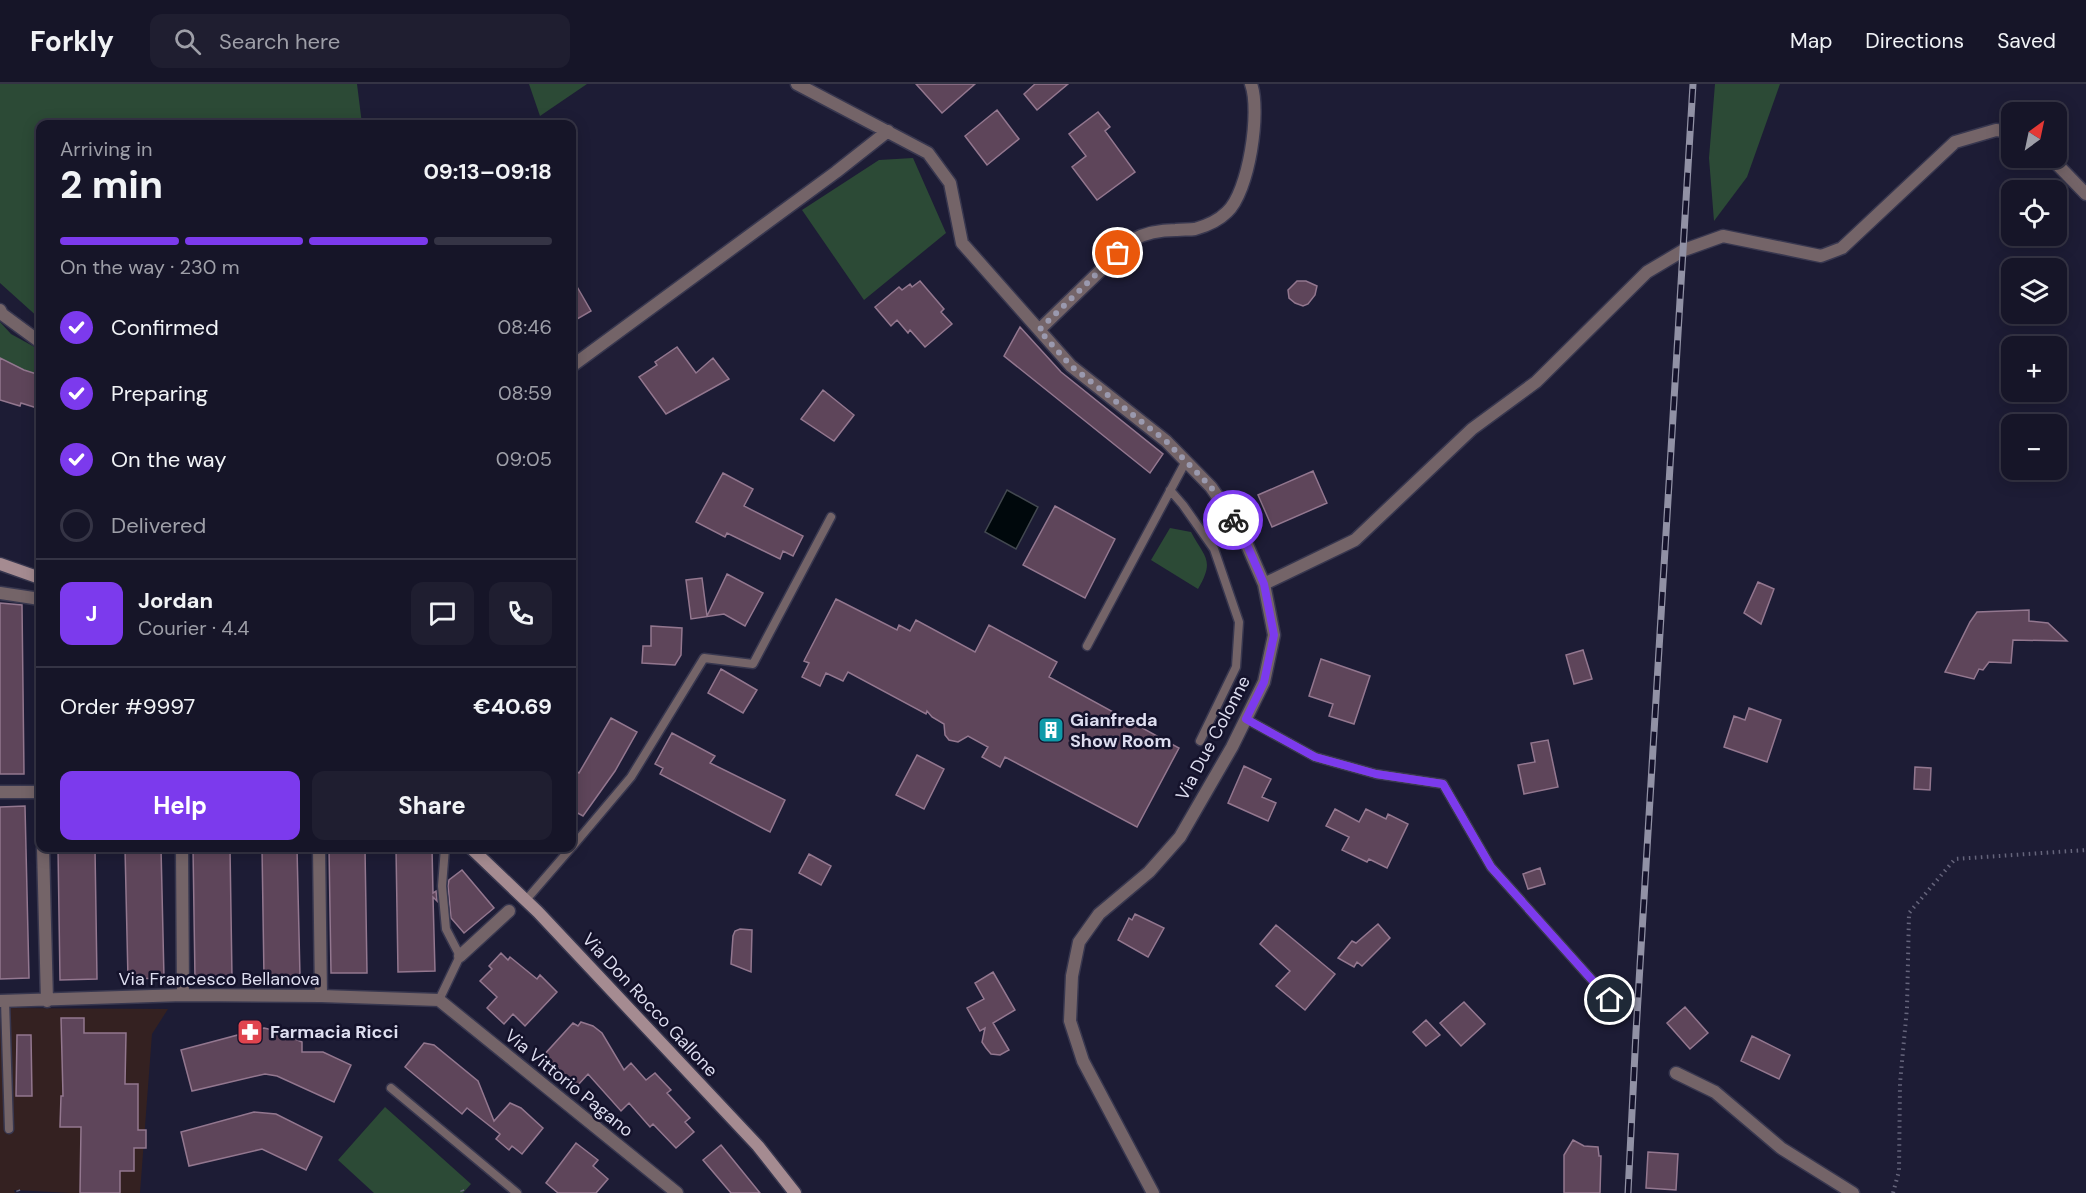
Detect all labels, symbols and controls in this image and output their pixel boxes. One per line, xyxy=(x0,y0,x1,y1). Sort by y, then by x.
search box xyxy=(150,14,570,68)
text: Forkly xyxy=(30,23,114,60)
icon: search xyxy=(171,25,204,58)
text: Search here xyxy=(219,27,340,56)
text: Map xyxy=(1790,27,1832,55)
text: Directions xyxy=(1865,27,1964,55)
text: Saved xyxy=(1997,27,2056,55)
north arrow xyxy=(2001,102,2067,168)
map controls xyxy=(2001,102,2067,480)
text: Arriving in xyxy=(60,136,152,162)
text: 09:13–09:18 xyxy=(423,157,552,186)
text: 2 min xyxy=(60,159,163,210)
button: locate xyxy=(2001,180,2067,246)
pin xyxy=(1092,227,1143,278)
icon: bag xyxy=(1101,236,1134,269)
text: On the way · 230 m xyxy=(60,254,240,280)
button: layers xyxy=(2001,258,2067,324)
icon: check xyxy=(60,311,93,344)
text: Confirmed xyxy=(111,313,219,342)
text: 08:46 xyxy=(497,314,552,340)
button: + xyxy=(2001,336,2067,402)
icon: check xyxy=(60,377,93,410)
text: Preparing xyxy=(111,379,208,408)
text: 08:59 xyxy=(498,380,552,406)
button: − xyxy=(2001,414,2067,480)
icon: check xyxy=(60,443,93,476)
text: On the way xyxy=(111,445,226,474)
text: 09:05 xyxy=(496,446,552,472)
courier xyxy=(1203,490,1263,550)
icon: bike xyxy=(1217,504,1250,537)
text: Delivered xyxy=(111,511,206,540)
button: chat xyxy=(411,582,474,645)
button: phone xyxy=(489,582,552,645)
text: Jordan xyxy=(138,586,213,615)
text: J xyxy=(86,599,97,628)
text: Courier · 4.4 xyxy=(138,615,249,641)
street label: Via Due Colonne xyxy=(1170,672,1256,804)
text: Order #9997 xyxy=(60,692,195,721)
text: €40.69 xyxy=(473,692,552,721)
place label: Gianfreda Show Room xyxy=(1070,708,1171,753)
building icon: Gianfreda Show Room xyxy=(1036,715,1066,745)
button: Help xyxy=(60,771,300,840)
button: Share xyxy=(312,771,552,840)
street label: Via Don Rocco Gallone xyxy=(577,928,723,1082)
street label: Via Francesco Bellanova xyxy=(119,967,319,991)
pin xyxy=(1584,974,1635,1025)
icon: home xyxy=(1593,983,1626,1016)
pharmacy icon: Farmacia Ricci xyxy=(235,1017,265,1047)
place label: Farmacia Ricci xyxy=(270,1020,398,1044)
street label: Via Vittorio Pagano xyxy=(500,1024,638,1142)

